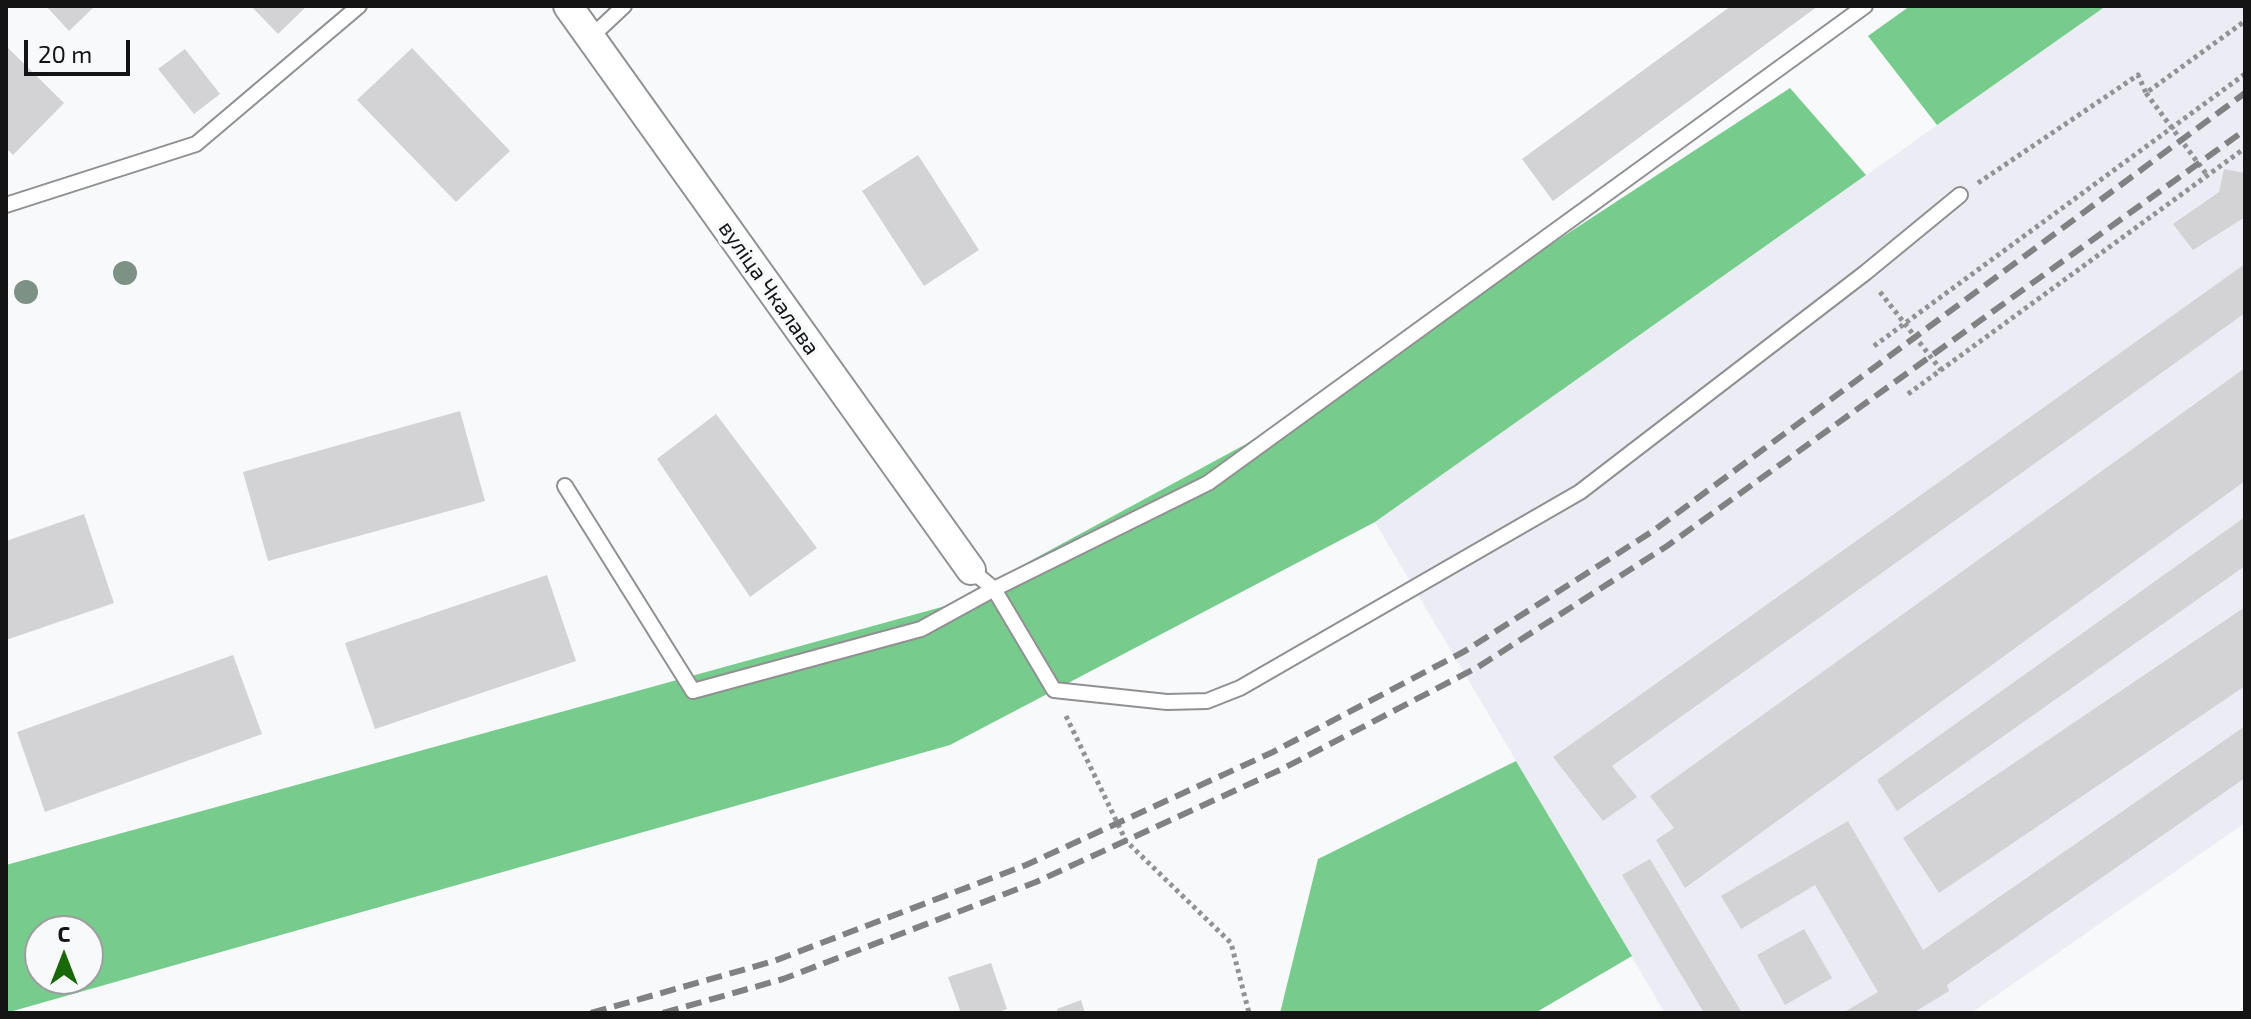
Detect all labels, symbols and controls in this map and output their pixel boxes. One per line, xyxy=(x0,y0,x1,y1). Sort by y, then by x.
scale bar xyxy=(28,24,134,74)
text: 20 m xyxy=(38,39,92,68)
street label: вуліца Чкалава xyxy=(713,216,825,360)
north arrow xyxy=(24,915,104,995)
text: С xyxy=(58,920,70,946)

